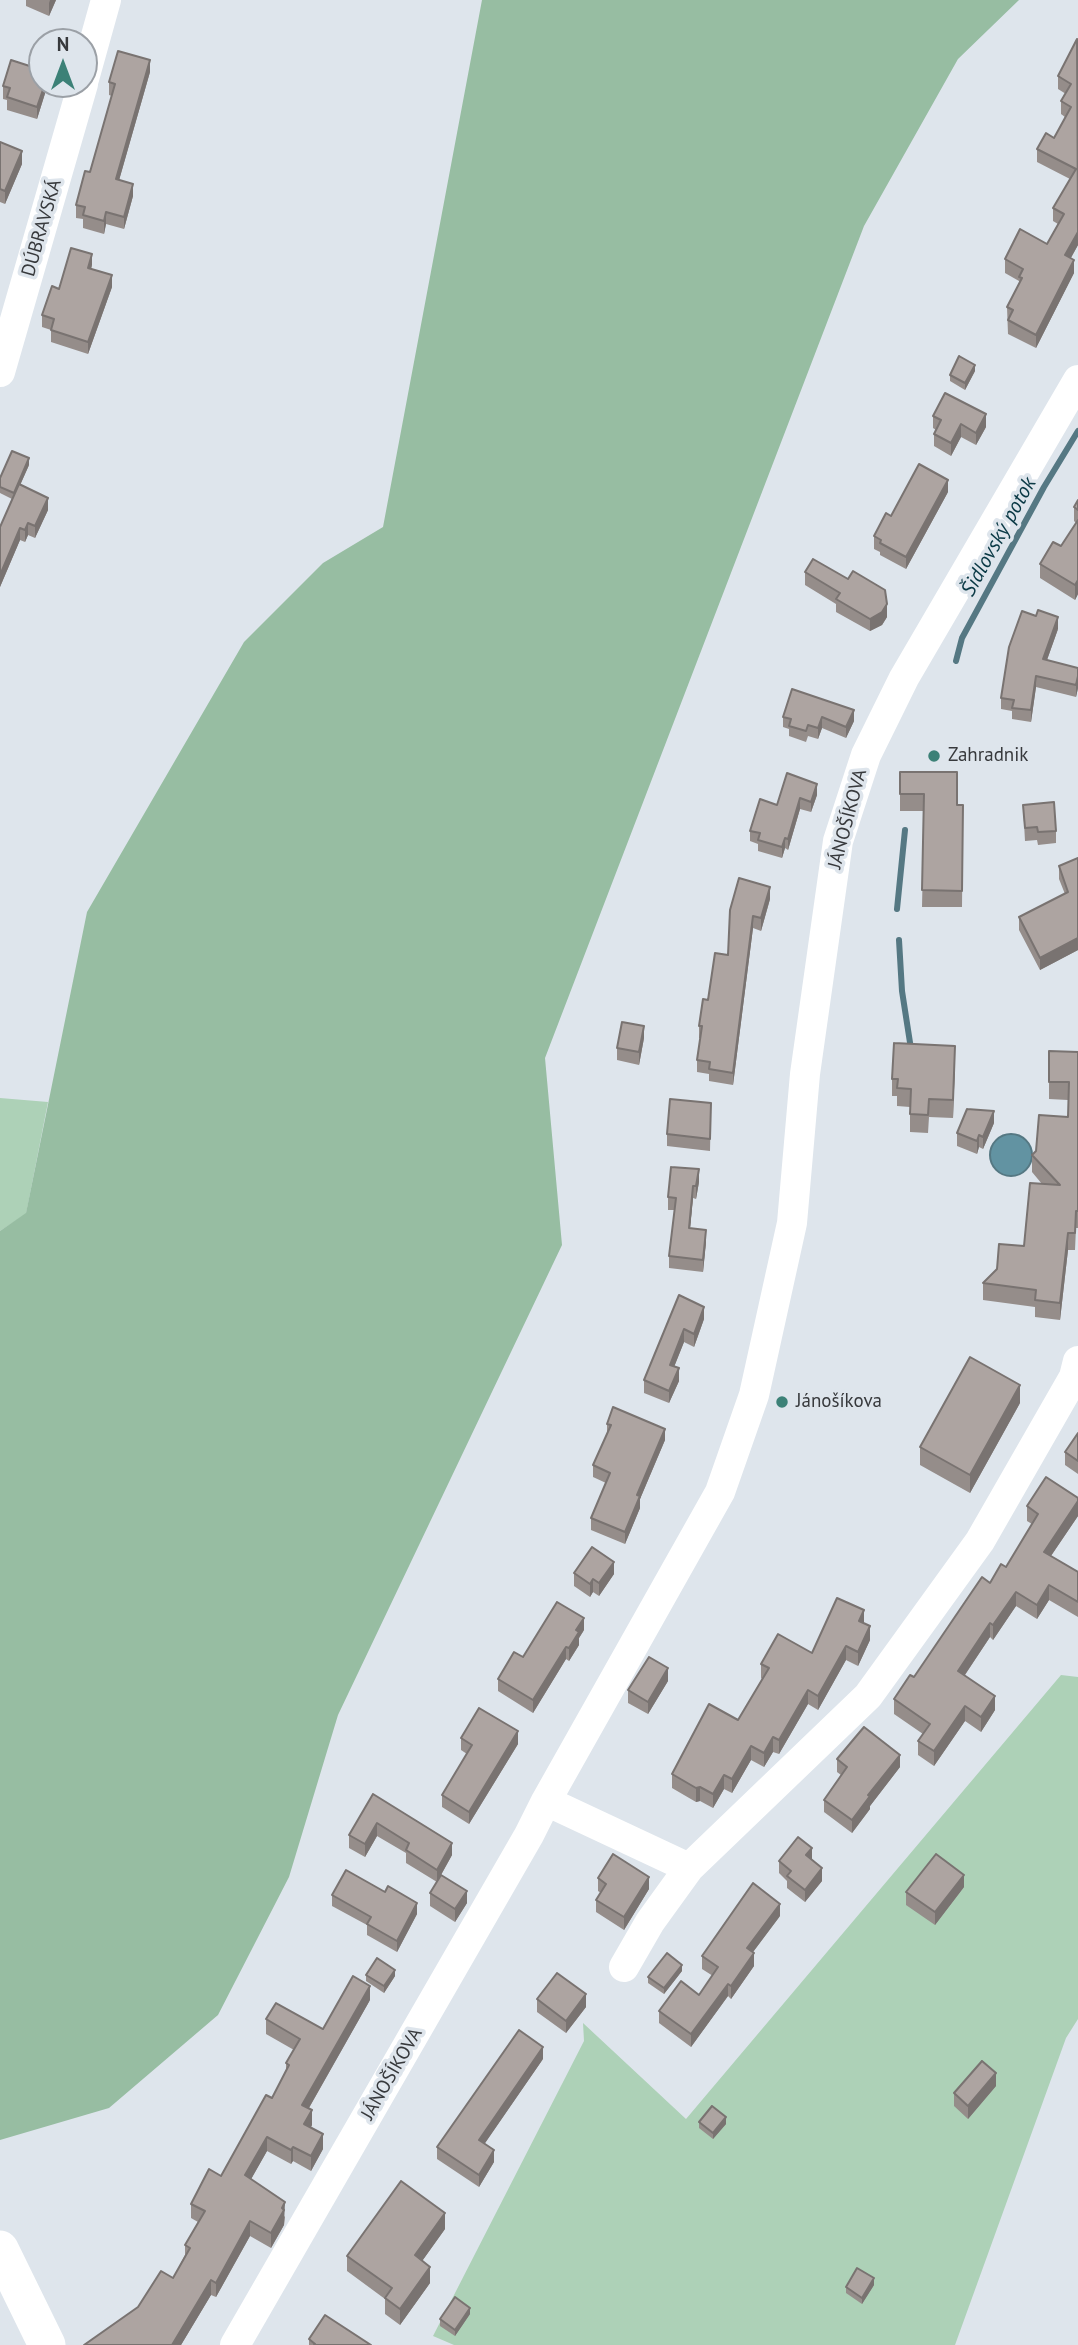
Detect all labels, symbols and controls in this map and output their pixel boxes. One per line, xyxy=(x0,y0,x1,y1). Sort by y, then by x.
north arrow xyxy=(28,28,98,98)
text: N xyxy=(57,32,69,56)
street label: DÚBRAVSKÁ xyxy=(17,177,67,279)
water label: Šidlovský potok xyxy=(956,473,1042,601)
place label: Zahradnik xyxy=(948,745,1028,767)
marker: Zahradnik xyxy=(926,748,942,764)
street label: JÁNOŠÍKOVA xyxy=(824,767,872,871)
place label: Jánošíkova xyxy=(796,1391,882,1413)
marker: Jánošíkova xyxy=(774,1394,790,1410)
street label: JÁNOŠÍKOVA xyxy=(357,2024,427,2124)

